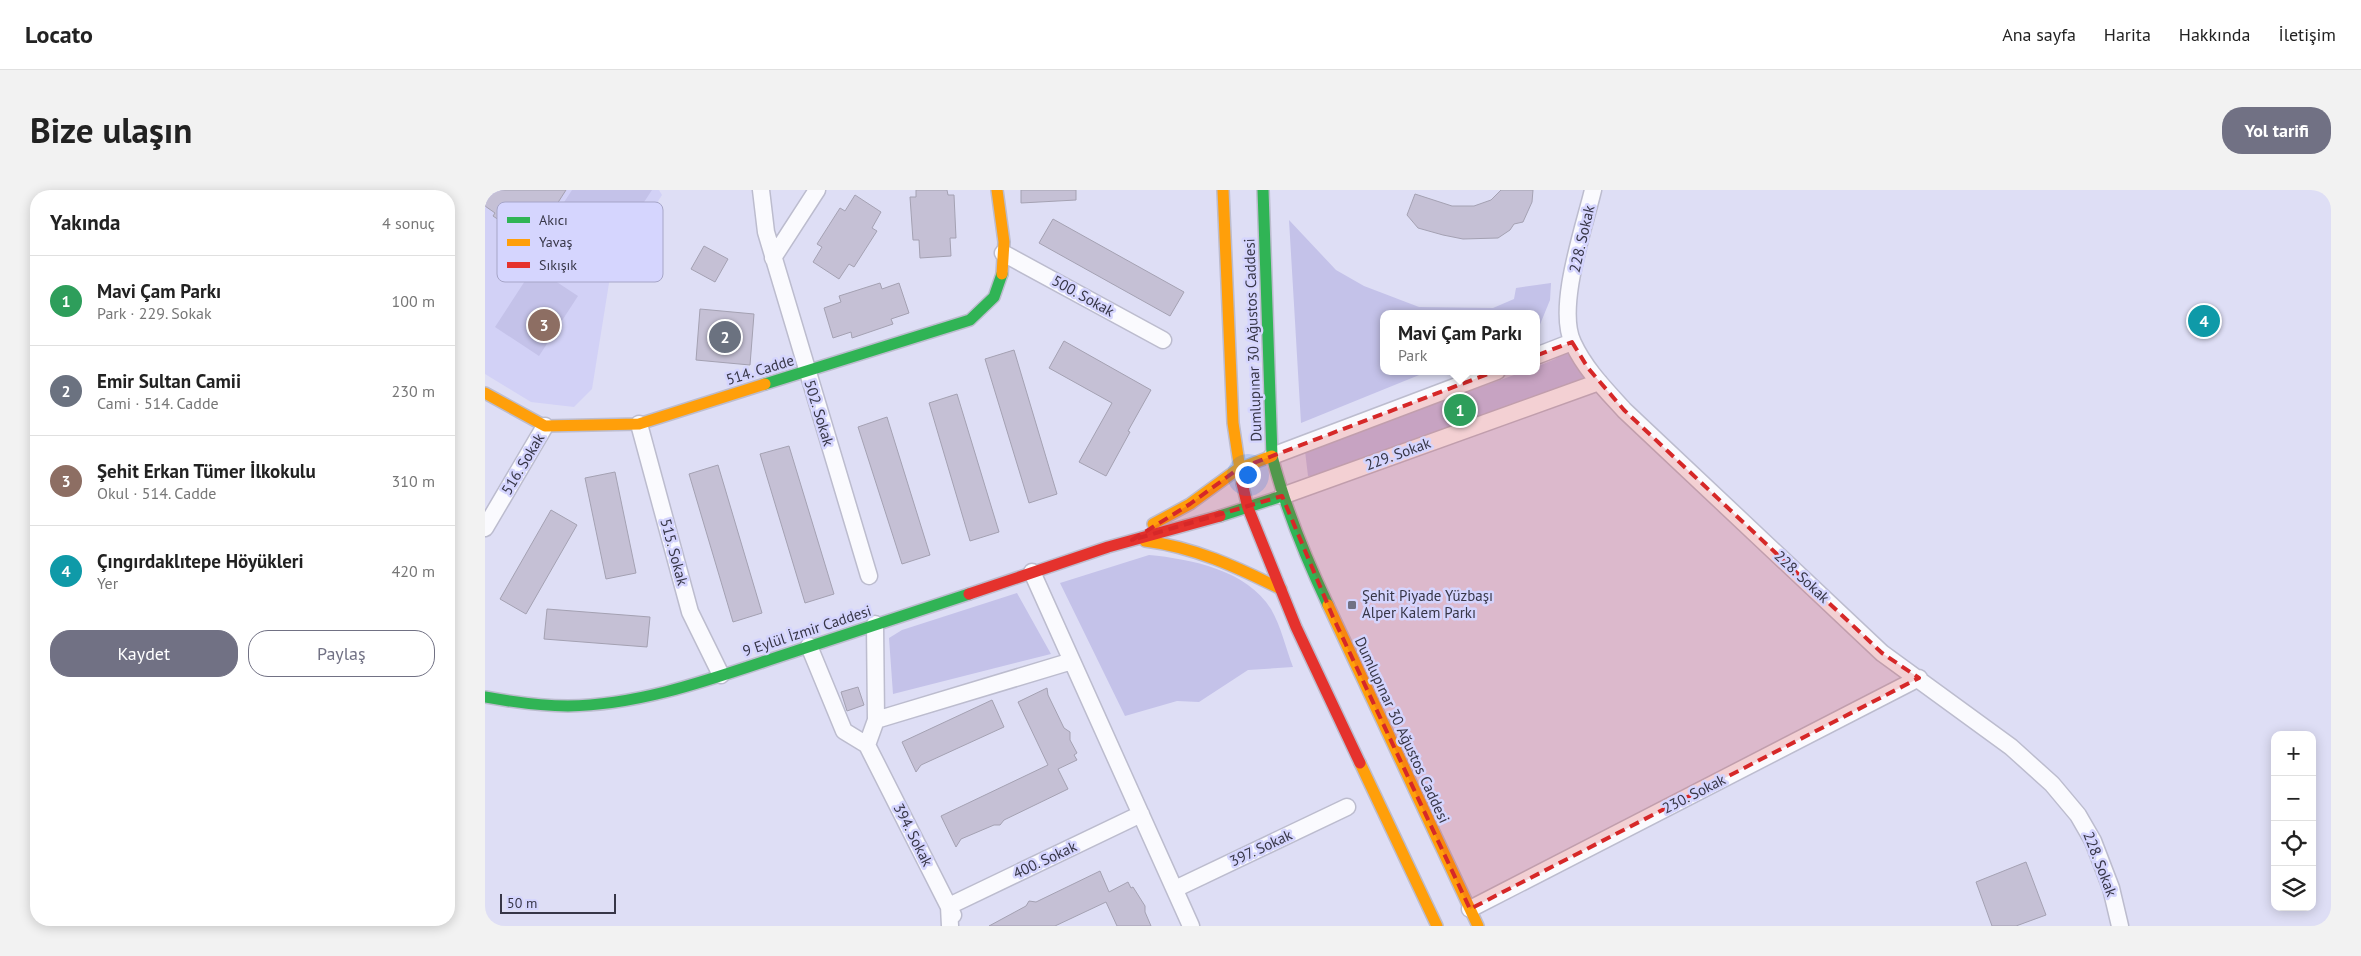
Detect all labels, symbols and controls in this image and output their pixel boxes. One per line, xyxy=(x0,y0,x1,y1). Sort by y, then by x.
text: Locato xyxy=(25,19,93,50)
text: Ana sayfa xyxy=(2002,23,2076,46)
text: Harita xyxy=(2104,23,2151,46)
text: Hakkında xyxy=(2179,23,2250,46)
text: İletişim xyxy=(2278,23,2336,46)
text: Bize ulaşın xyxy=(30,107,192,153)
button: Yol tarifi xyxy=(2222,107,2331,154)
legend xyxy=(497,202,663,282)
street label: 228. Sokak xyxy=(1565,203,1599,274)
text: Yakında xyxy=(50,209,120,236)
text: Akıcı xyxy=(539,211,568,229)
text: 4 sonuç xyxy=(382,213,435,233)
text: Yavaş xyxy=(539,233,572,251)
street label: Dumlupınar 30 Ağustos Caddesi xyxy=(1239,238,1266,442)
text: Sıkışık xyxy=(539,256,577,274)
street label: 500. Sokak xyxy=(1049,271,1118,321)
text: Mavi Çam Parkı xyxy=(97,279,221,303)
text: 1 xyxy=(61,291,71,311)
text: 100 m xyxy=(392,291,435,311)
pin: 4 xyxy=(2188,302,2220,340)
text: Park · 229. Sokak xyxy=(97,303,212,323)
pin: 3 xyxy=(528,306,560,344)
popup xyxy=(1380,310,1540,375)
pin: 2 xyxy=(709,318,741,356)
text: Mavi Çam Parkı xyxy=(1398,321,1522,345)
text: Park xyxy=(1398,345,1427,365)
street label: 514. Cadde xyxy=(724,350,796,389)
text: Emir Sultan Camii xyxy=(97,369,241,393)
street label: 502. Sokak xyxy=(800,377,839,449)
text: 2 xyxy=(61,381,71,401)
text: 230 m xyxy=(392,381,435,401)
pin: 1 xyxy=(1444,391,1476,429)
text: Cami · 514. Cadde xyxy=(97,393,219,413)
street label: 516. Sokak xyxy=(497,429,549,498)
street label: 229. Sokak xyxy=(1362,433,1434,474)
text: Şehit Erkan Tümer İlkokulu xyxy=(97,459,316,483)
your location xyxy=(1235,462,1261,488)
text: 3 xyxy=(61,471,71,491)
text: 310 m xyxy=(392,471,435,491)
text: Okul · 514. Cadde xyxy=(97,483,216,503)
street label: 515. Sokak xyxy=(656,516,693,588)
street label: 228. Sokak xyxy=(1771,546,1834,607)
text: Çıngırdaklıtepe Höyükleri xyxy=(97,549,304,573)
text: 4 xyxy=(61,561,71,581)
text: 420 m xyxy=(392,561,435,581)
text: Yer xyxy=(97,573,118,593)
place label: Şehit Piyade Yüzbaşı Alper Kalem Parkı xyxy=(1362,586,1493,622)
marker: Şehit Piyade Yüzbaşı Alper Kalem Parkı xyxy=(1346,599,1358,611)
street label: 9 Eylül İzmir Caddesi xyxy=(740,601,874,660)
button: Kaydet xyxy=(50,630,238,677)
button: Paylaş xyxy=(248,630,435,677)
street label: Dumlupınar 30 Ağustos Caddesi xyxy=(1351,634,1454,826)
map controls xyxy=(2271,731,2316,911)
button: + xyxy=(2271,731,2316,776)
street label: 230. Sokak xyxy=(1659,769,1729,818)
button: − xyxy=(2271,776,2316,821)
street label: 394. Sokak xyxy=(889,800,938,870)
button: locate xyxy=(2271,821,2316,866)
street label: 397. Sokak xyxy=(1227,824,1296,870)
street label: 228. Sokak xyxy=(2079,828,2122,900)
street label: 400. Sokak xyxy=(1010,836,1081,883)
button: layers xyxy=(2271,866,2316,911)
scale bar xyxy=(500,891,616,914)
text: 50 m xyxy=(507,894,537,912)

